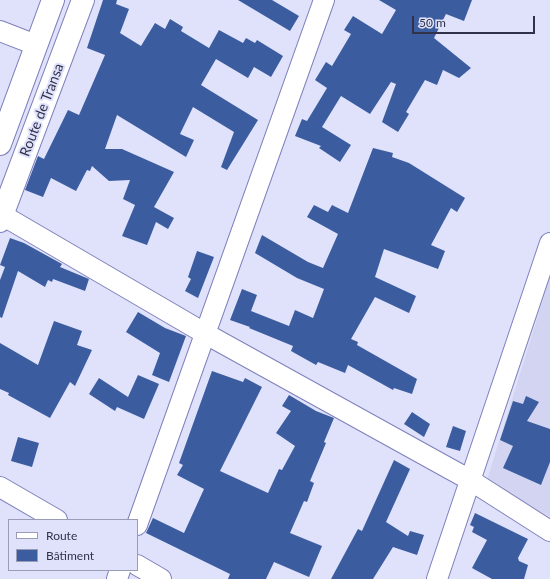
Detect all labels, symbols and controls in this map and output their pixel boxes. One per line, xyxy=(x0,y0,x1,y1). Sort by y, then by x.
scale bar xyxy=(414,8,537,34)
text: 50 m xyxy=(419,15,446,30)
street label: Route de Transa xyxy=(17,61,67,159)
legend xyxy=(8,519,138,571)
text: Route xyxy=(46,528,77,543)
text: Bâtiment xyxy=(46,548,94,563)

